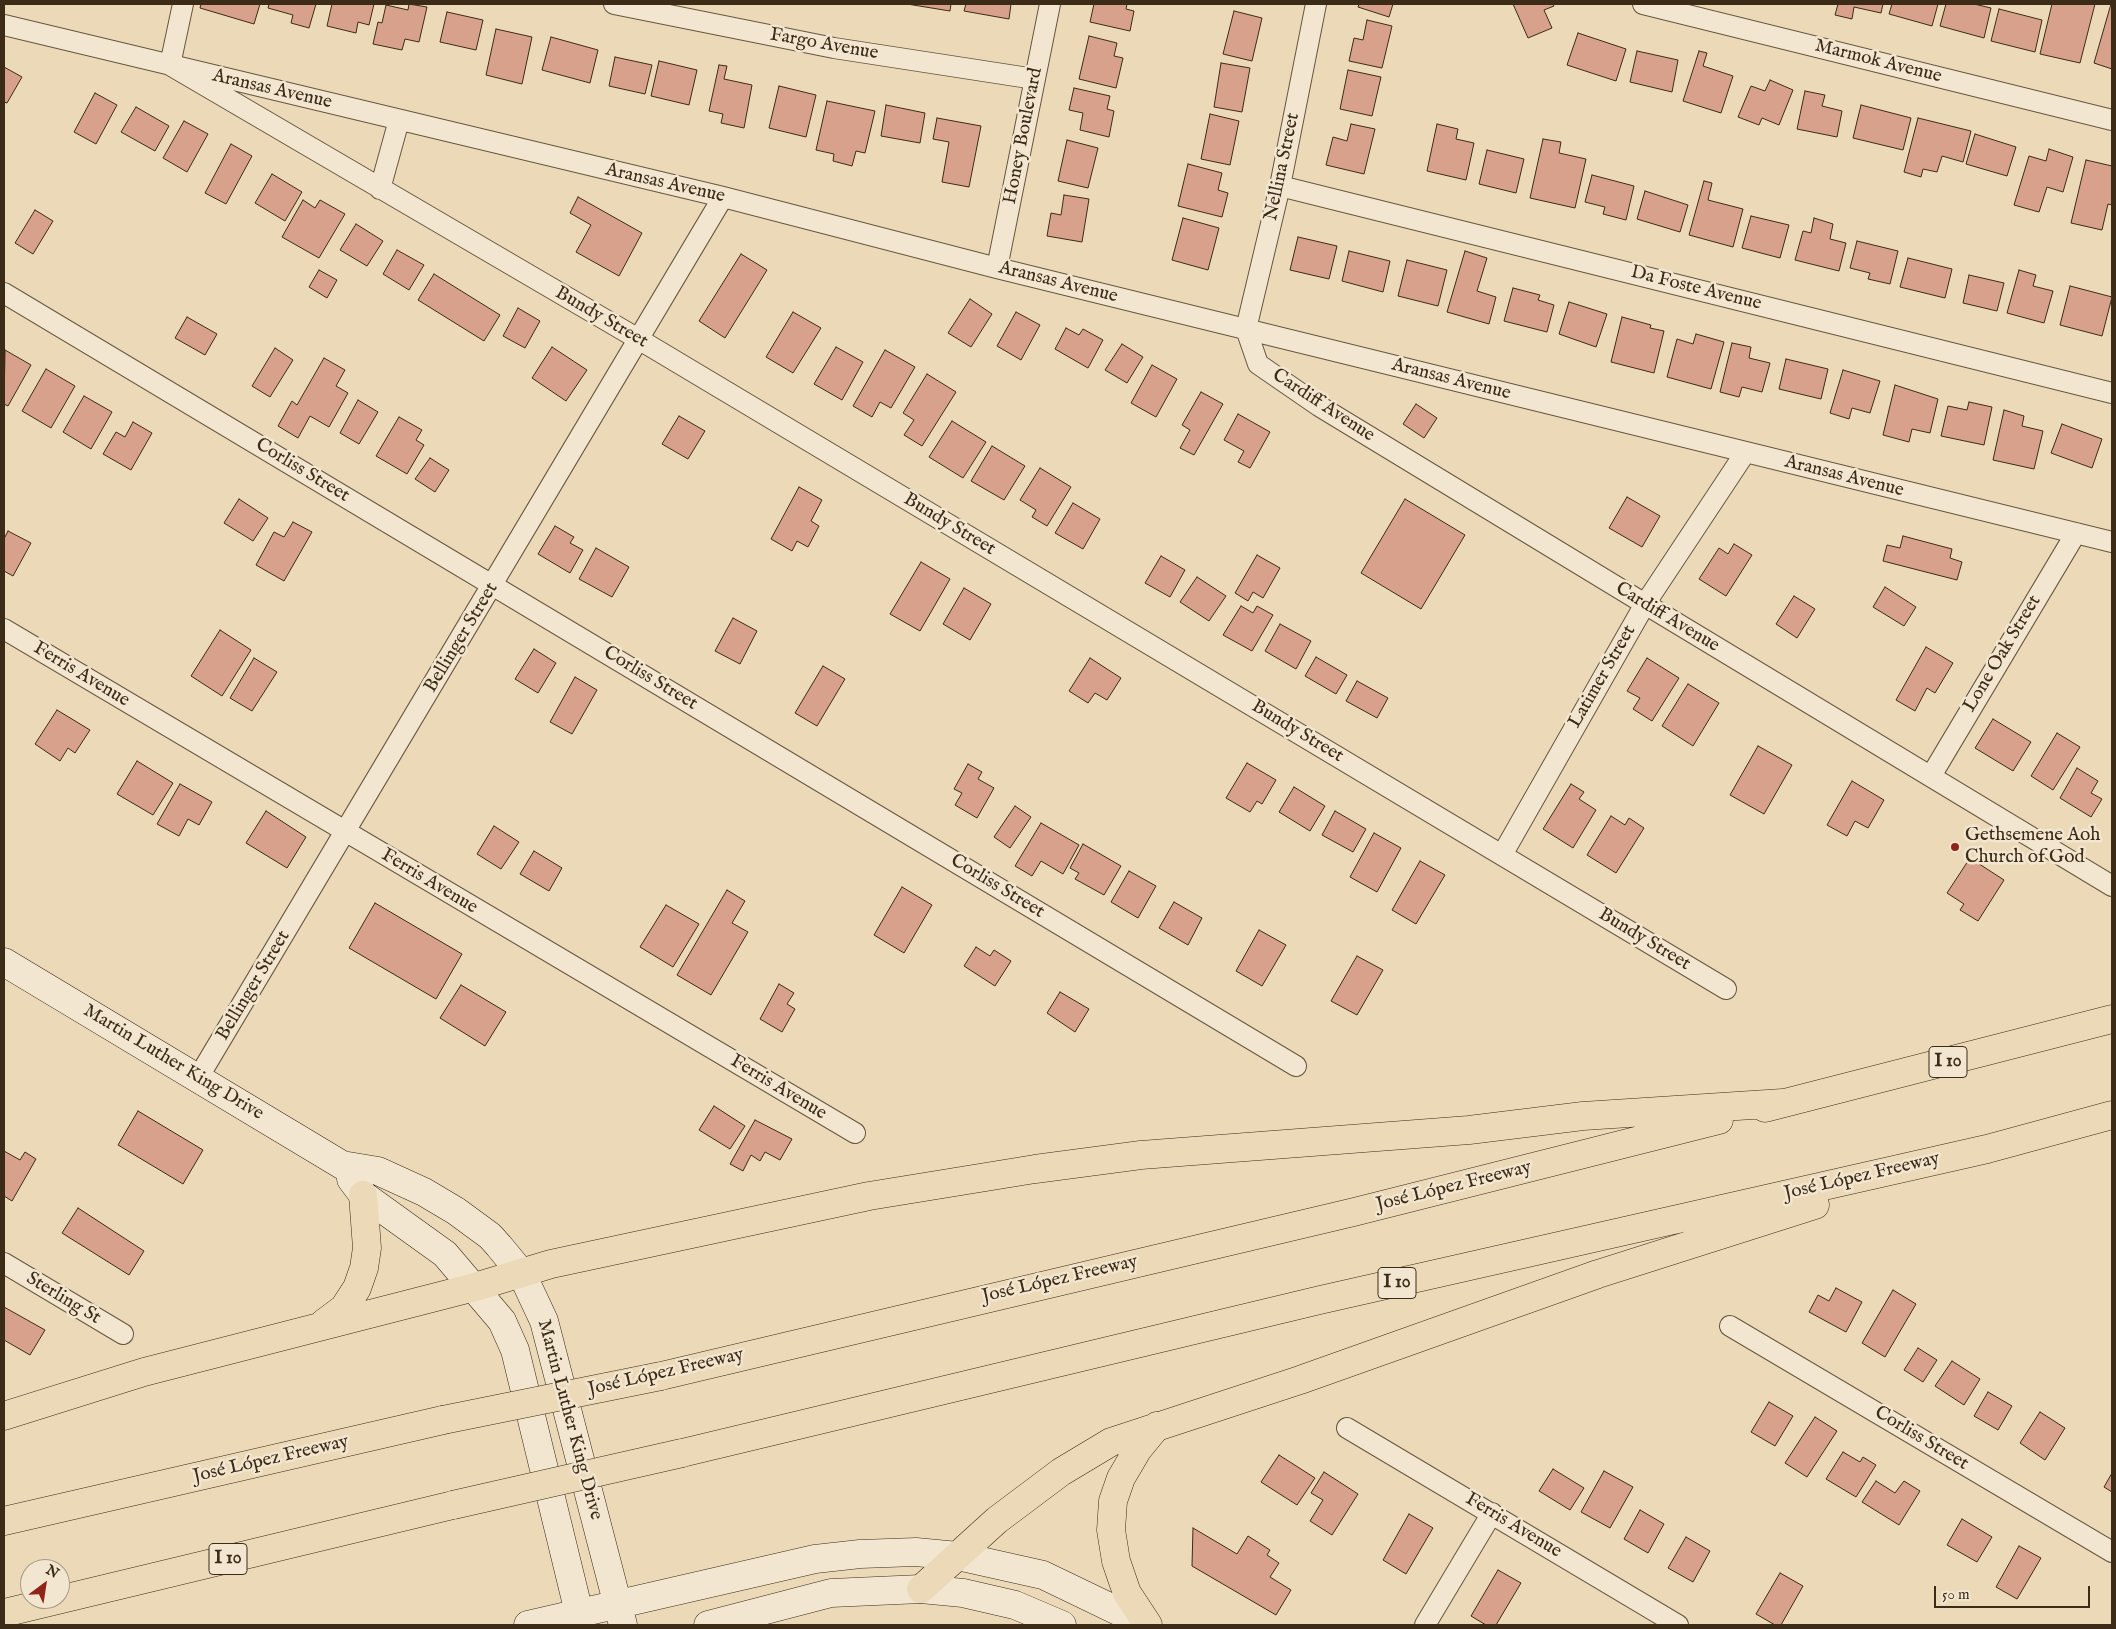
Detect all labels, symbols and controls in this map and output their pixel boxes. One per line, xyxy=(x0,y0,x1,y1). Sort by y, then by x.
street label: Fargo Avenue xyxy=(768,24,880,66)
street label: Marmok Avenue xyxy=(1812,35,1944,89)
street label: Aransas Avenue xyxy=(210,65,334,115)
street label: Honey Boulevard xyxy=(1000,66,1048,206)
street label: Nellina Street xyxy=(1260,111,1306,223)
street label: Aransas Avenue xyxy=(603,159,727,209)
street label: Aransas Avenue xyxy=(996,257,1120,309)
street label: Da Foste Avenue xyxy=(1628,262,1764,316)
street label: Bundy Street xyxy=(551,282,651,354)
street label: Aransas Avenue xyxy=(1389,354,1513,406)
street label: Cardiff Avenue xyxy=(1268,364,1378,448)
street label: Corliss Street xyxy=(251,434,353,508)
street label: Aransas Avenue xyxy=(1782,451,1906,503)
street label: Bundy Street xyxy=(899,489,999,561)
street label: Cardiff Avenue xyxy=(1611,578,1723,658)
street label: Bellinger Street xyxy=(420,579,504,697)
street label: Lone Oak Street xyxy=(1959,591,2047,717)
street label: Latimer Street xyxy=(1564,622,1642,732)
street label: Ferris Avenue xyxy=(29,637,133,713)
street label: Corliss Street xyxy=(599,642,701,716)
street label: Bundy Street xyxy=(1247,696,1347,768)
place label: Gethsemene Aoh Church of God xyxy=(1965,825,2100,869)
marker: Gethsemene Aoh Church of God xyxy=(1949,841,1961,853)
street label: Ferris Avenue xyxy=(377,844,481,920)
street label: Corliss Street xyxy=(946,850,1048,924)
street label: Bundy Street xyxy=(1594,904,1694,976)
street label: Bellinger Street xyxy=(212,927,296,1045)
street label: Martin Luther King Drive xyxy=(79,1000,267,1126)
road number: I 10 xyxy=(1929,1046,1967,1078)
street label: Ferris Avenue xyxy=(726,1050,830,1126)
street label: José López Freeway xyxy=(1782,1148,1942,1206)
street label: José López Freeway xyxy=(1374,1157,1534,1217)
street label: José López Freeway xyxy=(980,1251,1140,1309)
street label: Sterling St xyxy=(22,1268,104,1330)
road number: I 10 xyxy=(1378,1268,1416,1299)
street label: Martin Luther King Drive xyxy=(531,1317,607,1523)
street label: José López Freeway xyxy=(586,1344,746,1402)
street label: Corliss Street xyxy=(1870,1402,1972,1476)
street label: José López Freeway xyxy=(191,1431,351,1489)
street label: Ferris Avenue xyxy=(1461,1488,1565,1564)
road number: I 10 xyxy=(209,1544,247,1575)
north arrow xyxy=(20,1559,70,1609)
text: N xyxy=(42,1561,62,1583)
scale bar xyxy=(1936,1576,2092,1608)
text: 50 m xyxy=(1942,1585,1970,1604)

